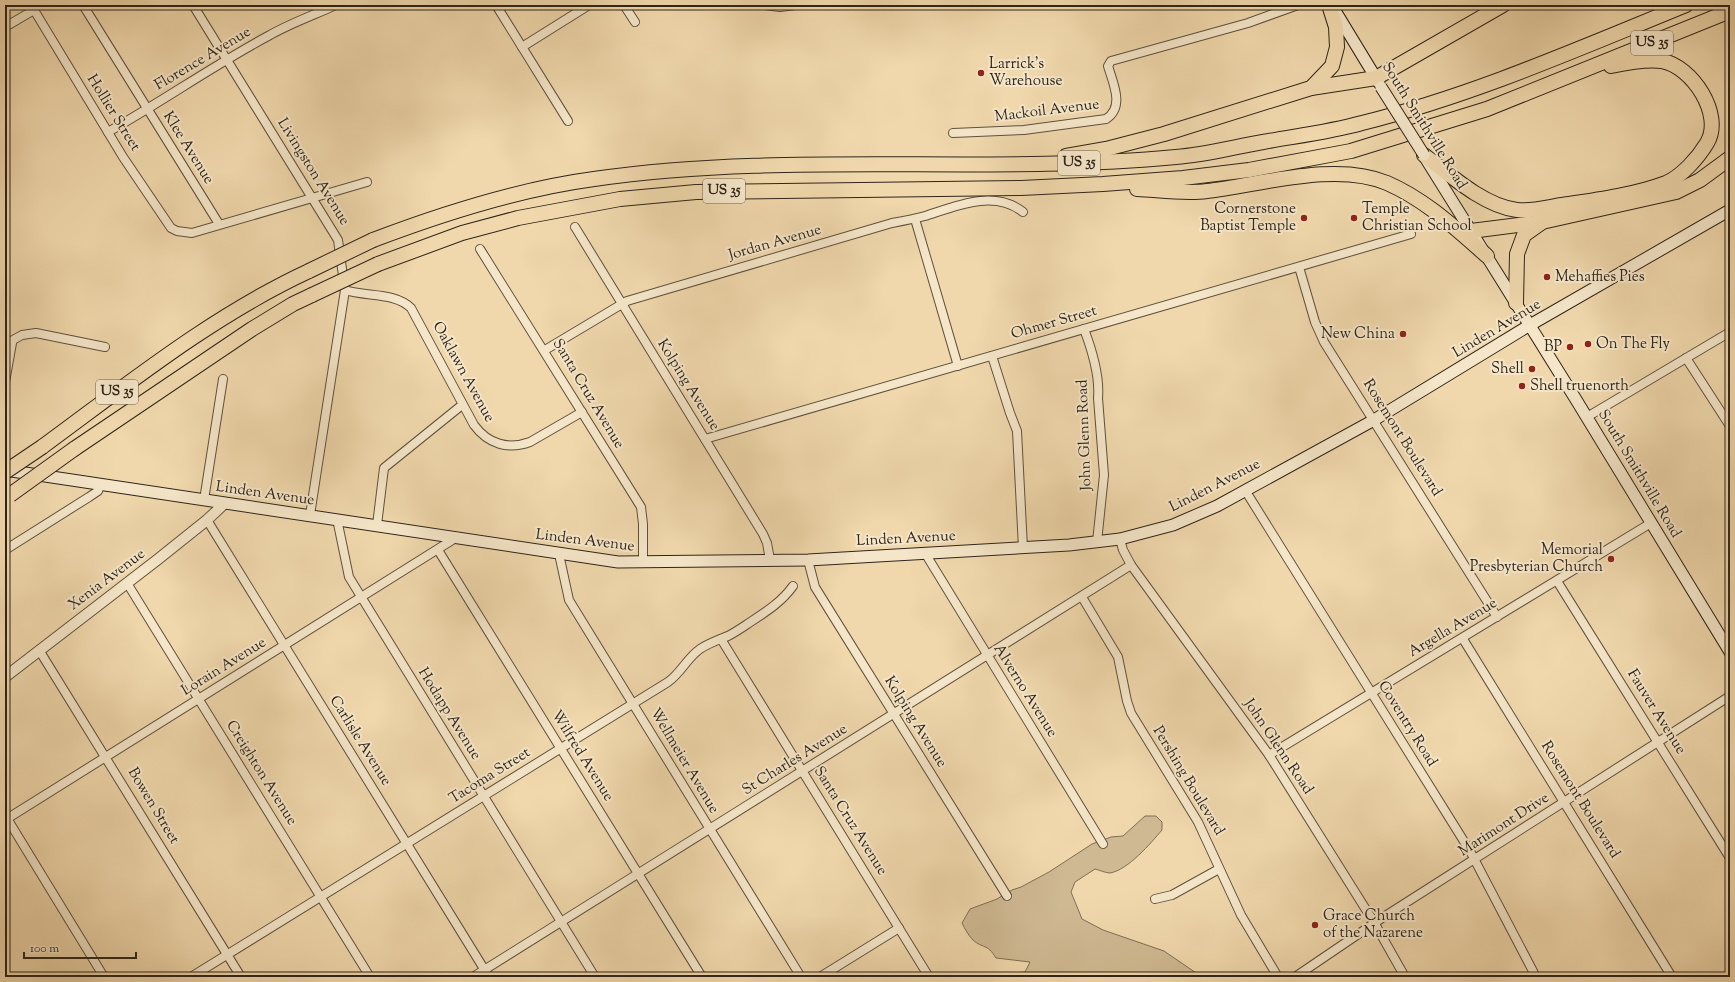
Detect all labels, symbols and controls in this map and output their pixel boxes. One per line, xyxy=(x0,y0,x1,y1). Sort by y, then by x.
street label: Florence Avenue xyxy=(151,22,255,96)
road number: US 35 xyxy=(1631,31,1673,55)
place label: Larrick’s Warehouse xyxy=(989,54,1062,92)
street label: South Smithville Road xyxy=(1376,58,1472,194)
marker: Larrick’s Warehouse xyxy=(976,68,986,78)
street label: Hollier Street xyxy=(81,71,145,155)
street label: Mackoil Avenue xyxy=(994,94,1100,128)
street label: Klee Avenue xyxy=(157,108,219,188)
street label: Livingston Avenue xyxy=(272,114,354,230)
road number: US 35 xyxy=(1058,151,1100,175)
road number: US 35 xyxy=(703,179,745,203)
place label: Cornerstone Baptist Temple xyxy=(1200,199,1296,237)
place label: Temple Christian School xyxy=(1362,199,1472,237)
marker: Cornerstone Baptist Temple xyxy=(1299,213,1309,223)
marker: Temple Christian School xyxy=(1349,213,1359,223)
street label: Jordan Avenue xyxy=(725,220,824,267)
place label: Mehaffies Pies xyxy=(1555,267,1645,288)
marker: Mehaffies Pies xyxy=(1542,272,1552,282)
street label: Linden Avenue xyxy=(1449,294,1545,364)
street label: Ohmer Street xyxy=(1009,301,1099,345)
street label: Oaklawn Avenue xyxy=(427,318,499,426)
place label: New China xyxy=(1321,324,1395,345)
marker: New China xyxy=(1398,329,1408,339)
place label: On The Fly xyxy=(1596,334,1671,355)
street label: Santa Cruz Avenue xyxy=(547,335,629,453)
street label: Kolping Avenue xyxy=(651,335,725,435)
place label: BP xyxy=(1544,337,1563,358)
marker: On The Fly xyxy=(1583,339,1593,349)
marker: BP xyxy=(1565,342,1575,352)
place label: Shell xyxy=(1491,359,1524,380)
marker: Shell xyxy=(1527,364,1537,374)
street label: Rosemont Boulevard xyxy=(1357,375,1447,501)
place label: Shell truenorth xyxy=(1530,376,1629,397)
street label: John Glenn Road xyxy=(1073,379,1097,492)
road number: US 35 xyxy=(96,380,138,404)
marker: Shell truenorth xyxy=(1517,381,1527,391)
street label: South Smithville Road xyxy=(1592,406,1686,543)
street label: Linden Avenue xyxy=(1166,454,1264,518)
street label: Linden Avenue xyxy=(214,477,316,511)
street label: Linden Avenue xyxy=(534,525,636,557)
street label: Linden Avenue xyxy=(856,526,956,552)
place label: Memorial Presbyterian Church xyxy=(1470,540,1603,578)
street label: Xenia Avenue xyxy=(64,544,150,616)
marker: Memorial Presbyterian Church xyxy=(1606,554,1616,564)
street label: Argella Avenue xyxy=(1405,593,1501,663)
street label: Lorain Avenue xyxy=(178,633,270,701)
street label: Alverno Avenue xyxy=(988,640,1062,742)
street label: Hodapp Avenue xyxy=(412,664,486,764)
street label: Fauver Avenue xyxy=(1621,665,1691,759)
street label: Kolping Avenue xyxy=(878,672,952,772)
street label: Coventry Road xyxy=(1372,677,1442,771)
street label: Carlisle Avenue xyxy=(324,692,396,790)
street label: John Glenn Road xyxy=(1238,694,1318,799)
street label: Wellmeier Avenue xyxy=(644,704,724,818)
street label: Wilfred Avenue xyxy=(546,706,618,806)
street label: Creighton Avenue xyxy=(220,716,302,830)
street label: St Charles Avenue xyxy=(738,719,852,801)
street label: Pershing Boulevard xyxy=(1147,722,1229,840)
street label: Rosemont Boulevard xyxy=(1535,737,1625,863)
street label: Tacoma Street xyxy=(445,743,535,809)
street label: Santa Cruz Avenue xyxy=(808,762,892,880)
street label: Bowen Street xyxy=(122,764,184,848)
street label: Marimont Drive xyxy=(1455,788,1553,862)
place label: Grace Church of the Nazarene xyxy=(1323,906,1423,944)
marker: Grace Church of the Nazarene xyxy=(1310,920,1320,930)
scale bar xyxy=(24,934,136,960)
text: 100 m xyxy=(30,940,59,958)

